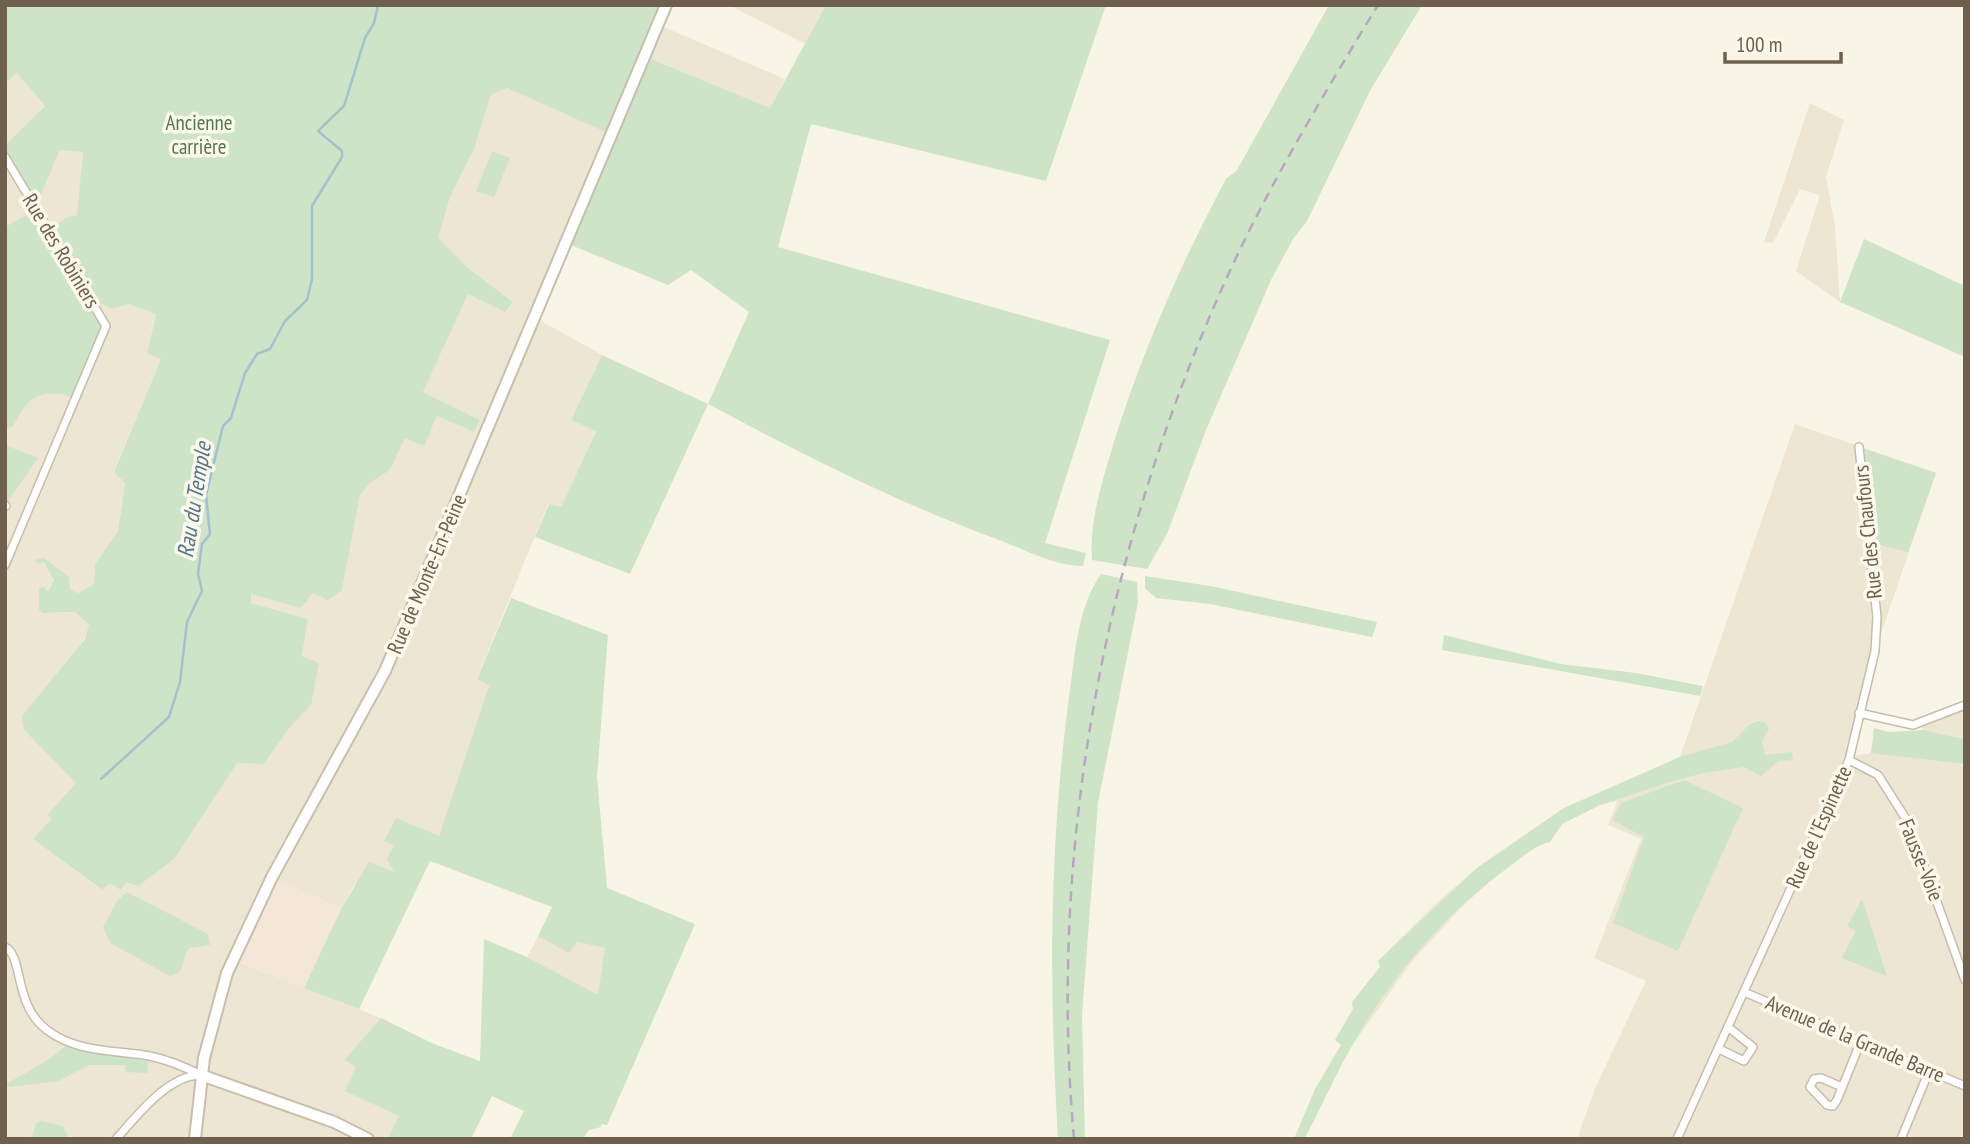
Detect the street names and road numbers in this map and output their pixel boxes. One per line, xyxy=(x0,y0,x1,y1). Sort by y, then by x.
street label: Rue des Robiniers xyxy=(17,189,106,313)
street label: Rue des Chaufours xyxy=(1847,464,1888,600)
street label: Rue de Monte-En-Peine xyxy=(381,490,472,658)
street label: Rue de l'Espinette xyxy=(1780,761,1858,892)
street label: Fausse-Voie xyxy=(1893,815,1950,905)
street label: Avenue de la Grande Barre xyxy=(1762,989,1949,1088)

